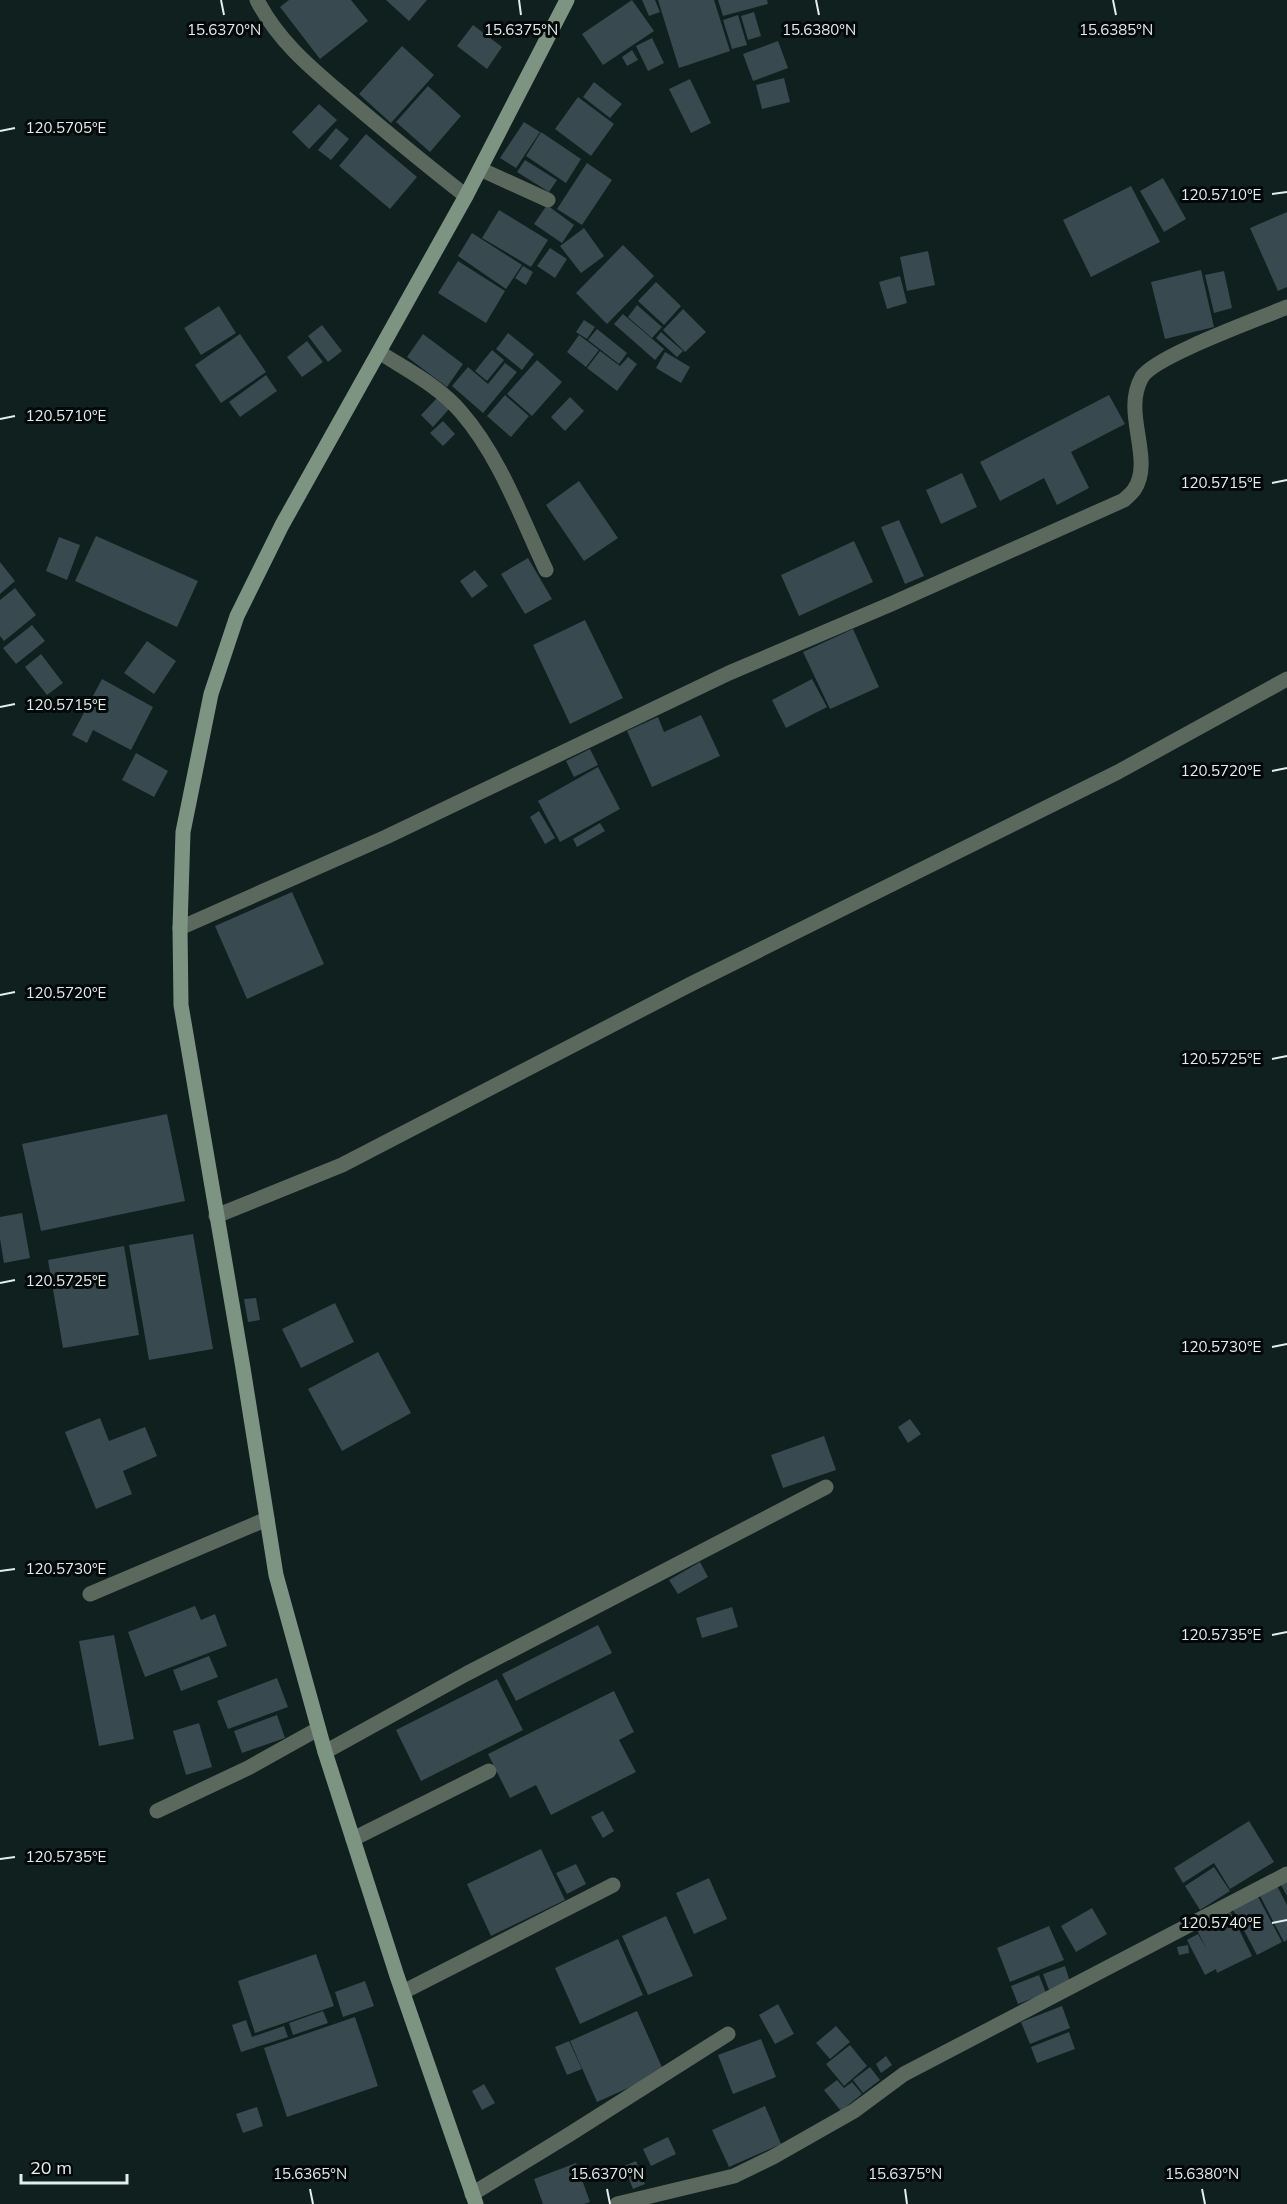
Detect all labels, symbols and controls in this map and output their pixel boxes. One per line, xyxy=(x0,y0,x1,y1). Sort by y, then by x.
text: 15.6370°N xyxy=(187,20,261,39)
text: 15.6375°N xyxy=(484,20,558,39)
text: 15.6380°N xyxy=(782,20,856,39)
text: 15.6385°N xyxy=(1079,20,1153,39)
text: 120.5705°E xyxy=(26,118,107,137)
text: 120.5710°E xyxy=(1181,185,1262,204)
text: 120.5710°E xyxy=(26,406,107,425)
text: 120.5715°E xyxy=(1181,473,1262,492)
text: 120.5715°E xyxy=(26,695,107,714)
text: 120.5720°E xyxy=(1181,761,1262,780)
text: 120.5720°E xyxy=(26,983,107,1002)
text: 120.5725°E xyxy=(1181,1049,1262,1068)
text: 120.5725°E xyxy=(26,1271,107,1290)
text: 120.5730°E xyxy=(1181,1337,1262,1356)
text: 120.5730°E xyxy=(26,1559,107,1578)
text: 120.5735°E xyxy=(1181,1625,1262,1644)
text: 120.5735°E xyxy=(26,1847,107,1866)
text: 120.5740°E xyxy=(1181,1913,1262,1932)
scale bar xyxy=(21,2147,128,2185)
text: 20 m xyxy=(30,2156,72,2179)
text: 15.6365°N xyxy=(273,2164,347,2183)
text: 15.6370°N xyxy=(570,2164,644,2183)
text: 15.6375°N xyxy=(868,2164,942,2183)
text: 15.6380°N xyxy=(1165,2164,1239,2183)

